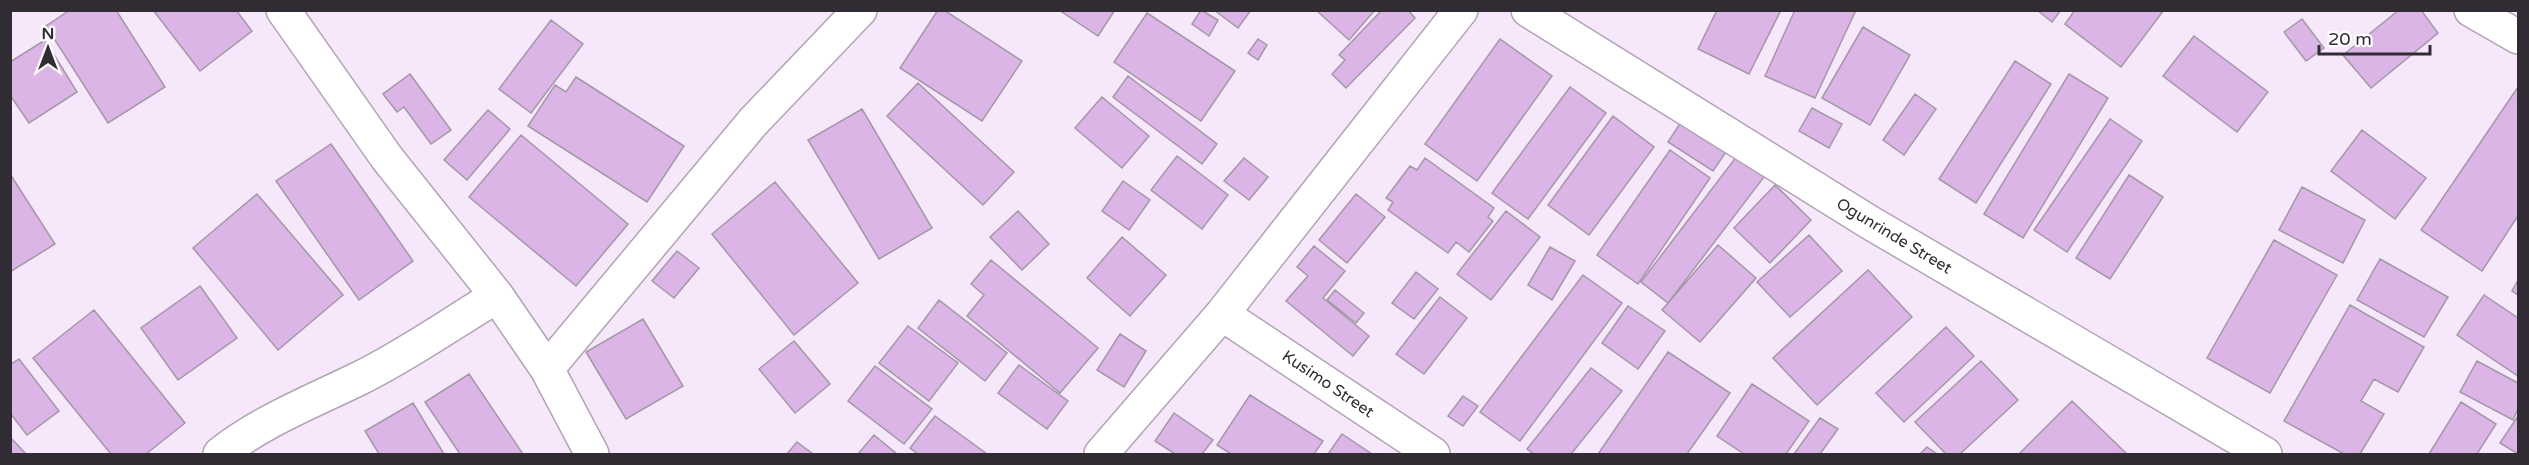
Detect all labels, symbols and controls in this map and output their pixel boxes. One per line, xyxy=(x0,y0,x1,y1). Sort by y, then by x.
north arrow xyxy=(18,18,78,78)
scale bar xyxy=(2319,18,2430,56)
text: N xyxy=(42,24,54,44)
text: 20 m xyxy=(2328,28,2372,50)
street label: Ogunrinde Street xyxy=(1833,194,1955,278)
street label: Kusimo Street xyxy=(1278,346,1378,422)

